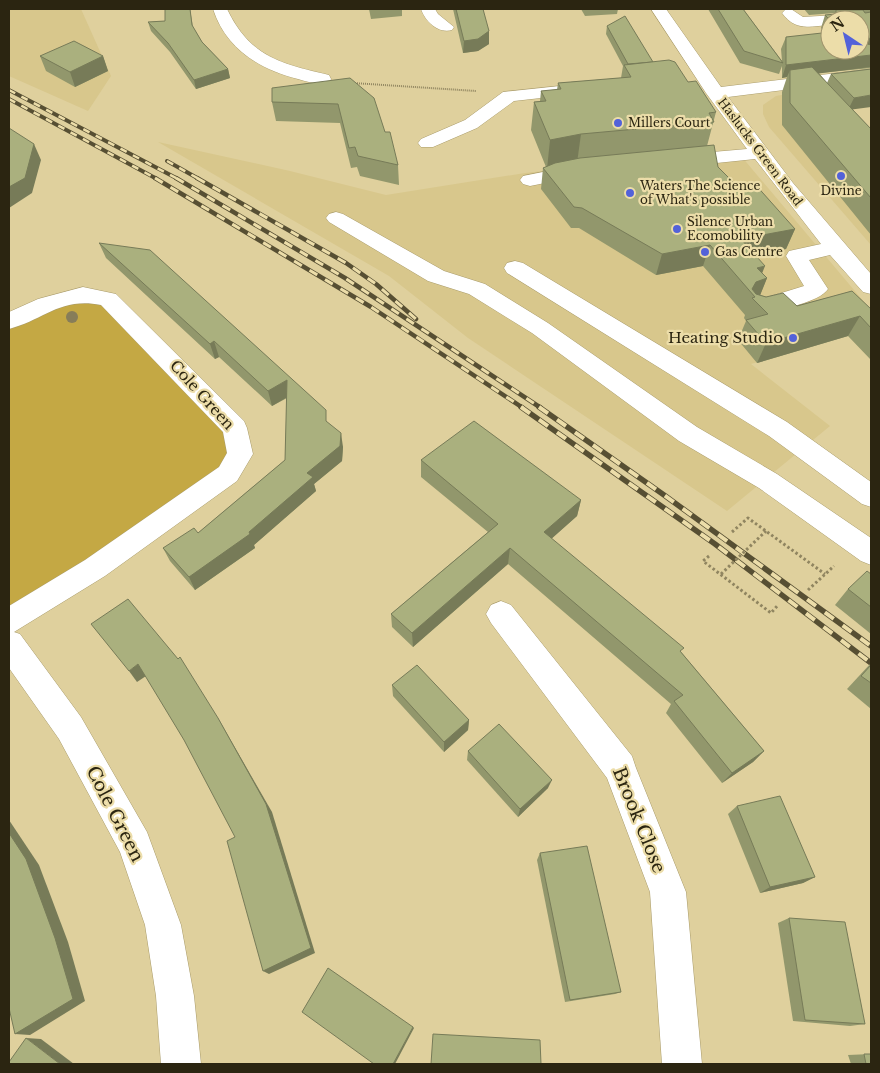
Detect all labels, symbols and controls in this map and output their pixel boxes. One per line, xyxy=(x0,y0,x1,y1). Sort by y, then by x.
north arrow xyxy=(820,10,870,60)
text: N xyxy=(827,13,848,36)
street label: Haslucks Green Road xyxy=(715,95,806,209)
place label: Millers Court xyxy=(628,115,711,130)
marker: Millers Court xyxy=(612,117,624,129)
marker: Divine xyxy=(835,170,847,182)
place label: Waters The Science of What's possible xyxy=(639,178,760,207)
place label: Divine xyxy=(820,183,862,198)
marker: Waters The Science of What's possible xyxy=(624,187,636,199)
place label: Silence Urban Ecomobility xyxy=(687,214,773,243)
marker: Silence Urban Ecomobility xyxy=(671,223,683,235)
place label: Gas Centre xyxy=(715,244,783,259)
marker: Gas Centre xyxy=(699,246,711,258)
place label: Heating Studio xyxy=(668,328,783,347)
marker: Heating Studio xyxy=(787,332,799,344)
street label: Cole Green xyxy=(166,356,239,433)
street label: Cole Green xyxy=(81,762,149,866)
street label: Brook Close xyxy=(608,764,670,876)

